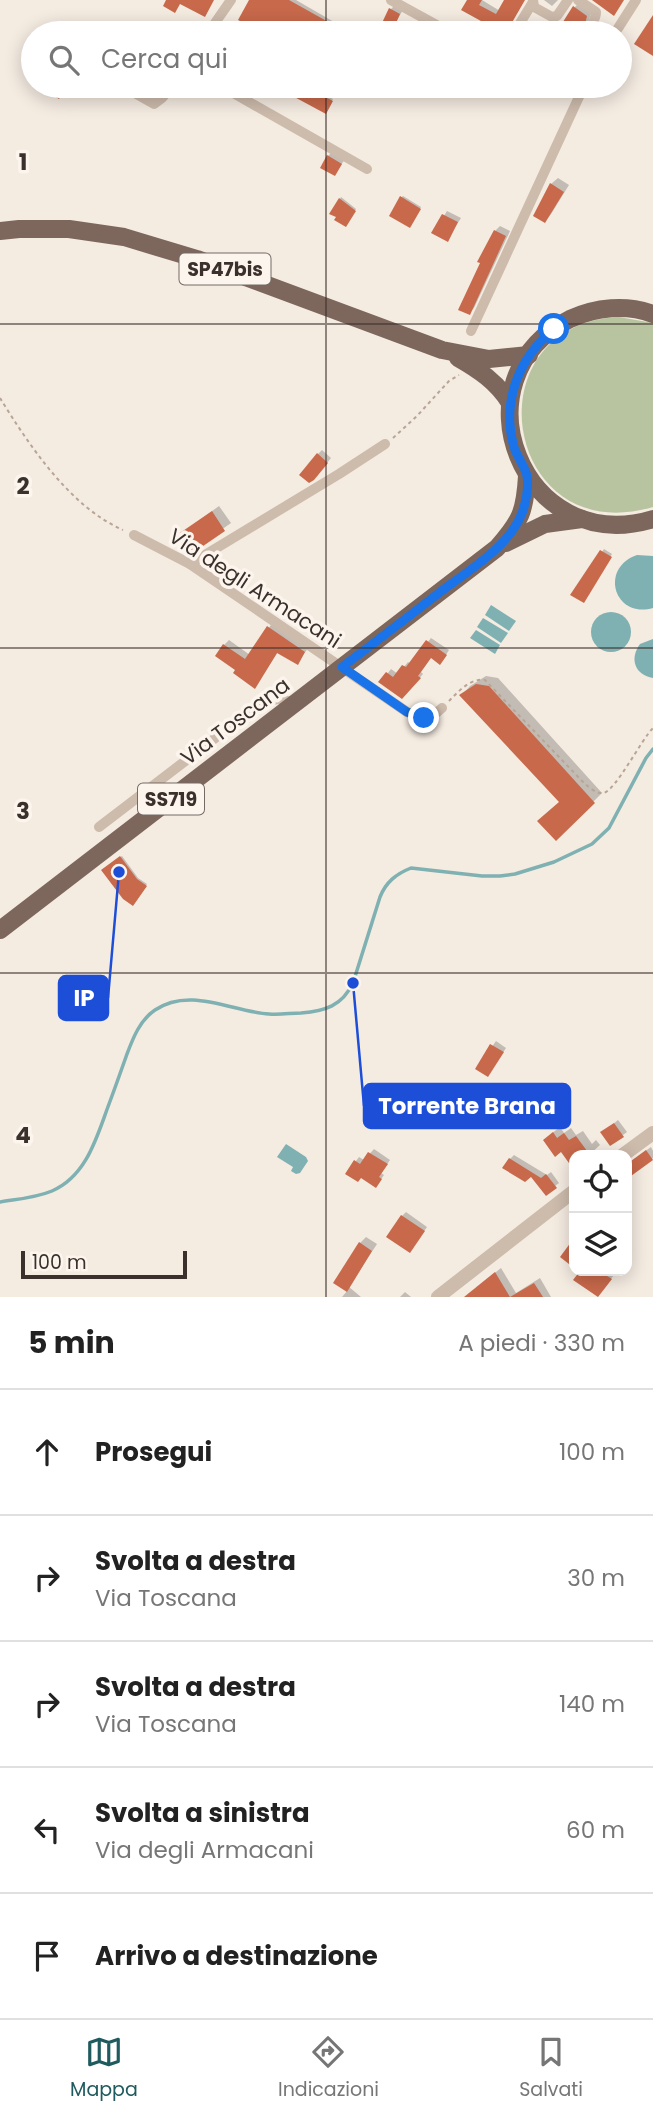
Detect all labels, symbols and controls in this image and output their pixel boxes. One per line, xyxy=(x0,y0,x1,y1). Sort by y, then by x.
search box xyxy=(21,21,632,98)
icon: search xyxy=(45,41,83,79)
text: Cerca qui xyxy=(101,41,228,77)
text: 1 xyxy=(19,146,27,178)
road number: SP47bis xyxy=(180,254,270,284)
route start xyxy=(538,313,569,344)
text: 2 xyxy=(16,470,30,502)
street label: Via degli Armacani xyxy=(163,521,347,655)
street label: Via Toscana xyxy=(175,670,295,772)
route end xyxy=(408,702,439,733)
road number: SS719 xyxy=(138,784,204,814)
text: 3 xyxy=(16,795,30,827)
callout: IP xyxy=(59,976,108,1020)
text: IP xyxy=(73,982,95,1014)
callout: Torrente Brana xyxy=(364,1084,570,1128)
text: Torrente Brana xyxy=(378,1090,556,1122)
text: 4 xyxy=(15,1119,31,1151)
map controls xyxy=(569,1150,632,1276)
button: locate xyxy=(569,1150,632,1213)
button: layers xyxy=(569,1213,632,1276)
scale bar xyxy=(21,1248,187,1280)
text: 100 m xyxy=(32,1249,87,1276)
text: 5 min xyxy=(28,1321,115,1364)
text: A piedi · 330 m xyxy=(458,1327,625,1359)
icon: ahead xyxy=(28,1433,66,1471)
text: Prosegui xyxy=(95,1434,212,1470)
text: 100 m xyxy=(559,1436,625,1468)
text: Svolta a destra xyxy=(95,1543,296,1579)
icon: right xyxy=(28,1559,66,1597)
text: 30 m xyxy=(567,1562,625,1594)
text: Via Toscana xyxy=(95,1582,237,1614)
text: Svolta a destra xyxy=(95,1669,296,1705)
icon: right xyxy=(28,1685,66,1723)
text: 140 m xyxy=(559,1688,625,1720)
text: Via Toscana xyxy=(95,1708,237,1740)
text: Svolta a sinistra xyxy=(95,1795,310,1831)
icon: left xyxy=(28,1811,66,1849)
text: 60 m xyxy=(566,1814,625,1846)
text: Via degli Armacani xyxy=(95,1834,314,1866)
icon: arrive xyxy=(28,1937,66,1975)
text: Arrivo a destinazione xyxy=(95,1938,378,1974)
tab: Mappa xyxy=(70,2033,138,2104)
tab: Indicazioni xyxy=(278,2033,379,2104)
tab: Salvati xyxy=(519,2033,583,2104)

